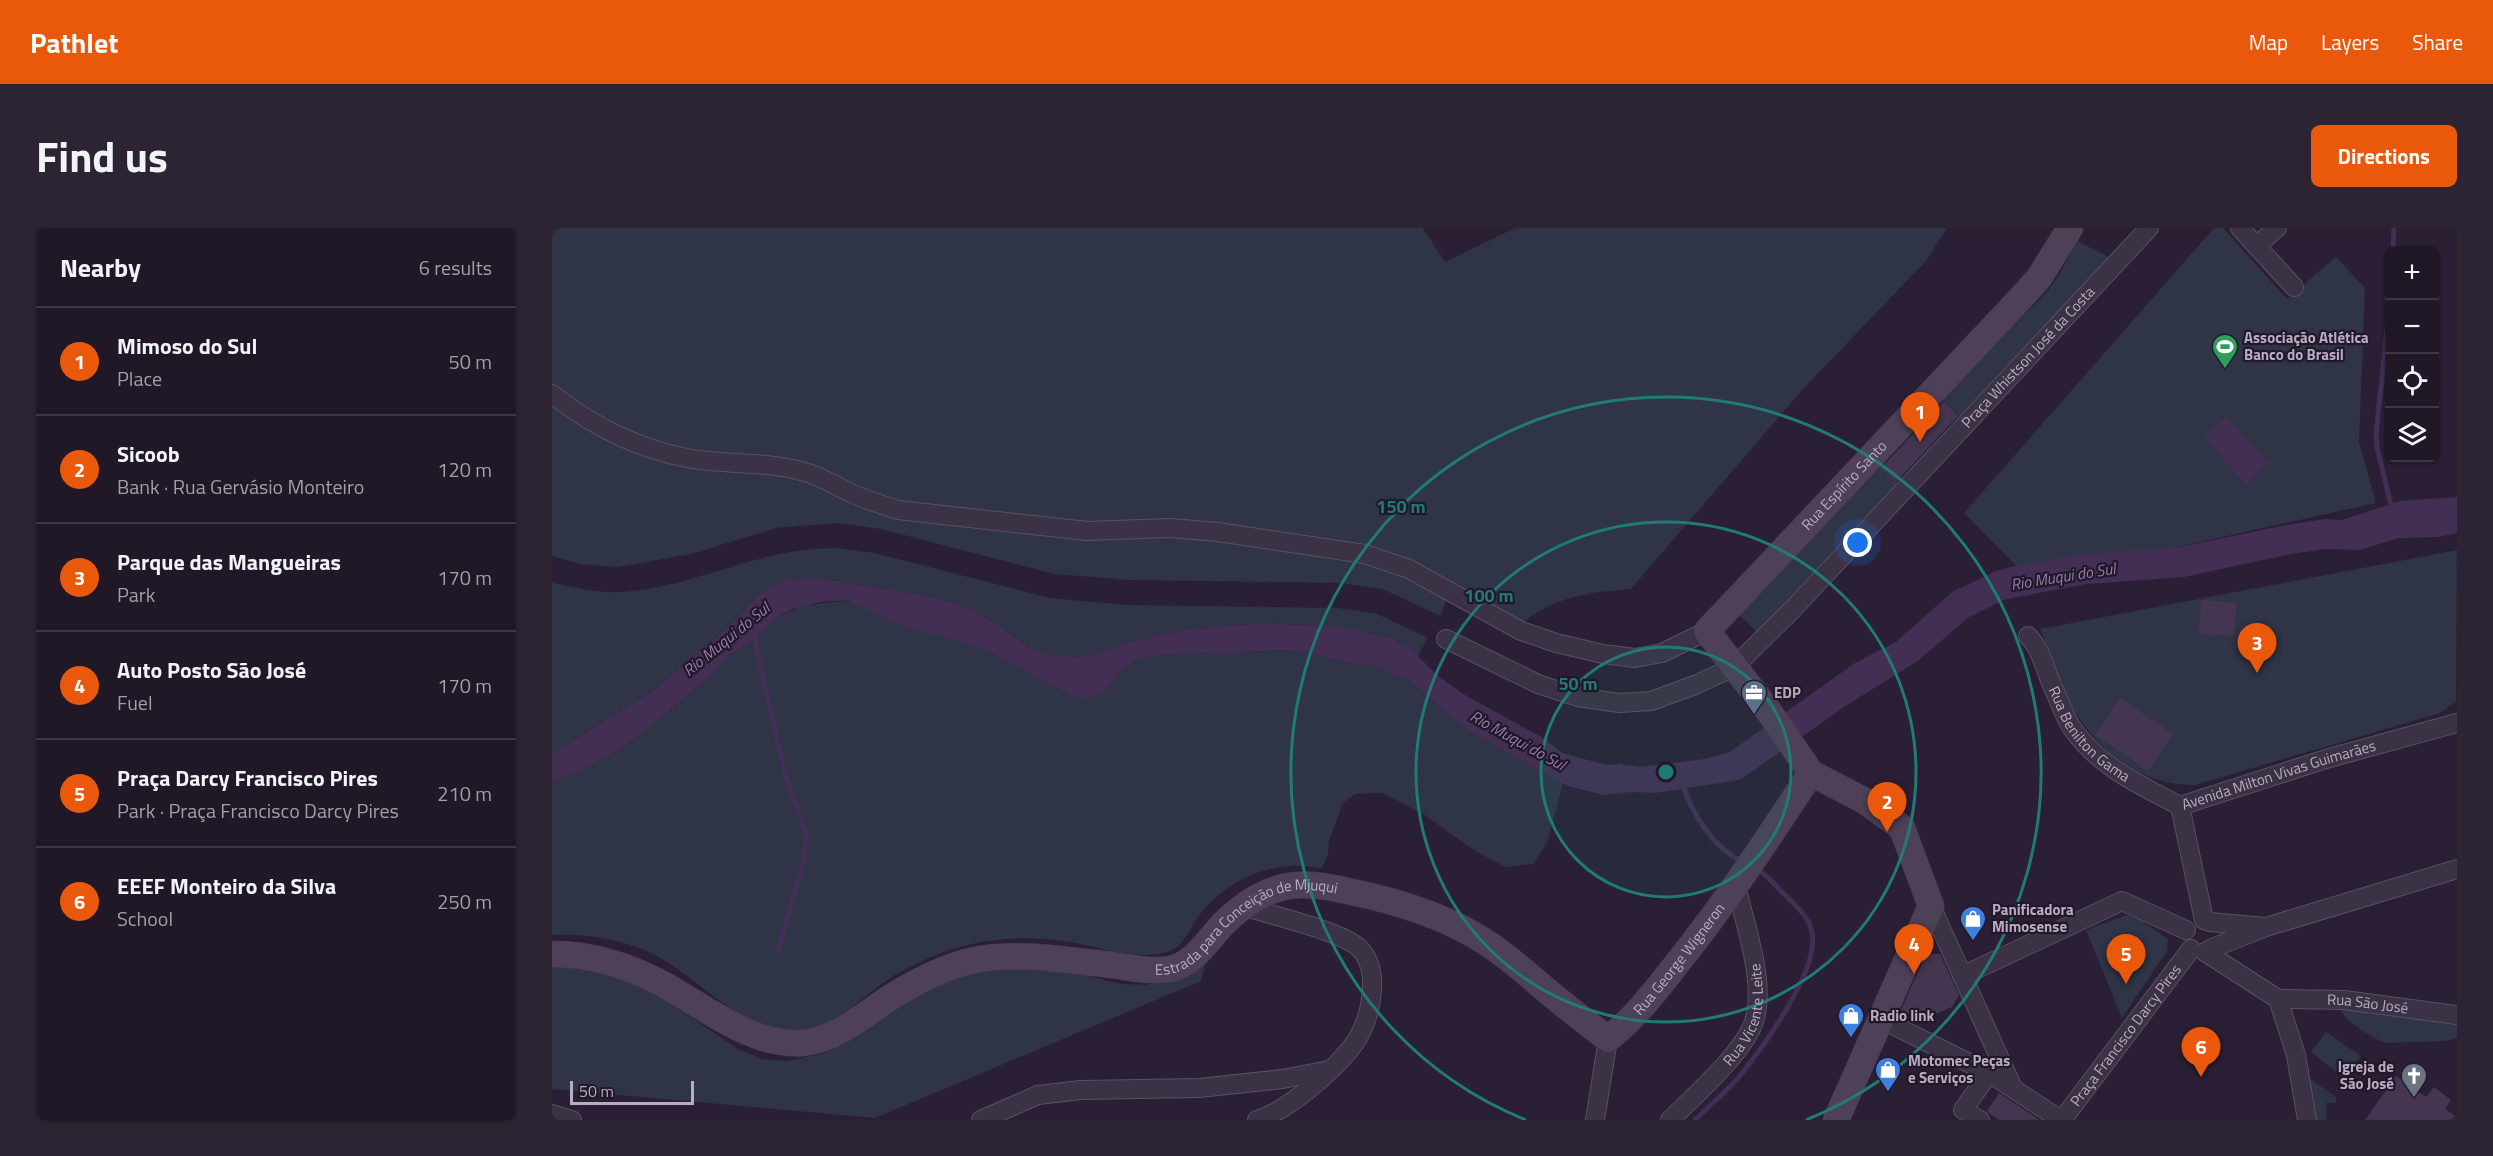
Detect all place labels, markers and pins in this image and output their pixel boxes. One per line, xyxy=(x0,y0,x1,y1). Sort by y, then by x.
place label: Associação Atlética Banco do Brasil xyxy=(2244,326,2369,366)
sports icon: Associação Atlética Banco do Brasil xyxy=(2210,332,2240,370)
pin: 1 xyxy=(1900,392,1940,442)
pin: 3 xyxy=(2238,624,2276,673)
office icon: EDP xyxy=(1739,678,1769,716)
place label: EDP xyxy=(1774,681,1801,704)
centre of rings xyxy=(1656,762,1676,782)
pin: 2 xyxy=(1868,782,1906,832)
place label: Panificadora Mimosense xyxy=(1992,898,2074,938)
shop icon: Panificadora Mimosense xyxy=(1958,904,1988,942)
pin: 4 xyxy=(1894,924,1934,974)
pin: 5 xyxy=(2106,934,2146,984)
shop icon: Radio link xyxy=(1836,1001,1866,1039)
place label: Radio link xyxy=(1870,1004,1934,1027)
pin: 6 xyxy=(2182,1028,2220,1077)
place label: Motomec Peças e Serviços xyxy=(1908,1049,2010,1089)
shop icon: Motomec Peças e Serviços xyxy=(1873,1055,1903,1093)
place label: Igreja de São José xyxy=(2338,1055,2394,1095)
church icon: Igreja de São José xyxy=(2399,1061,2429,1099)

